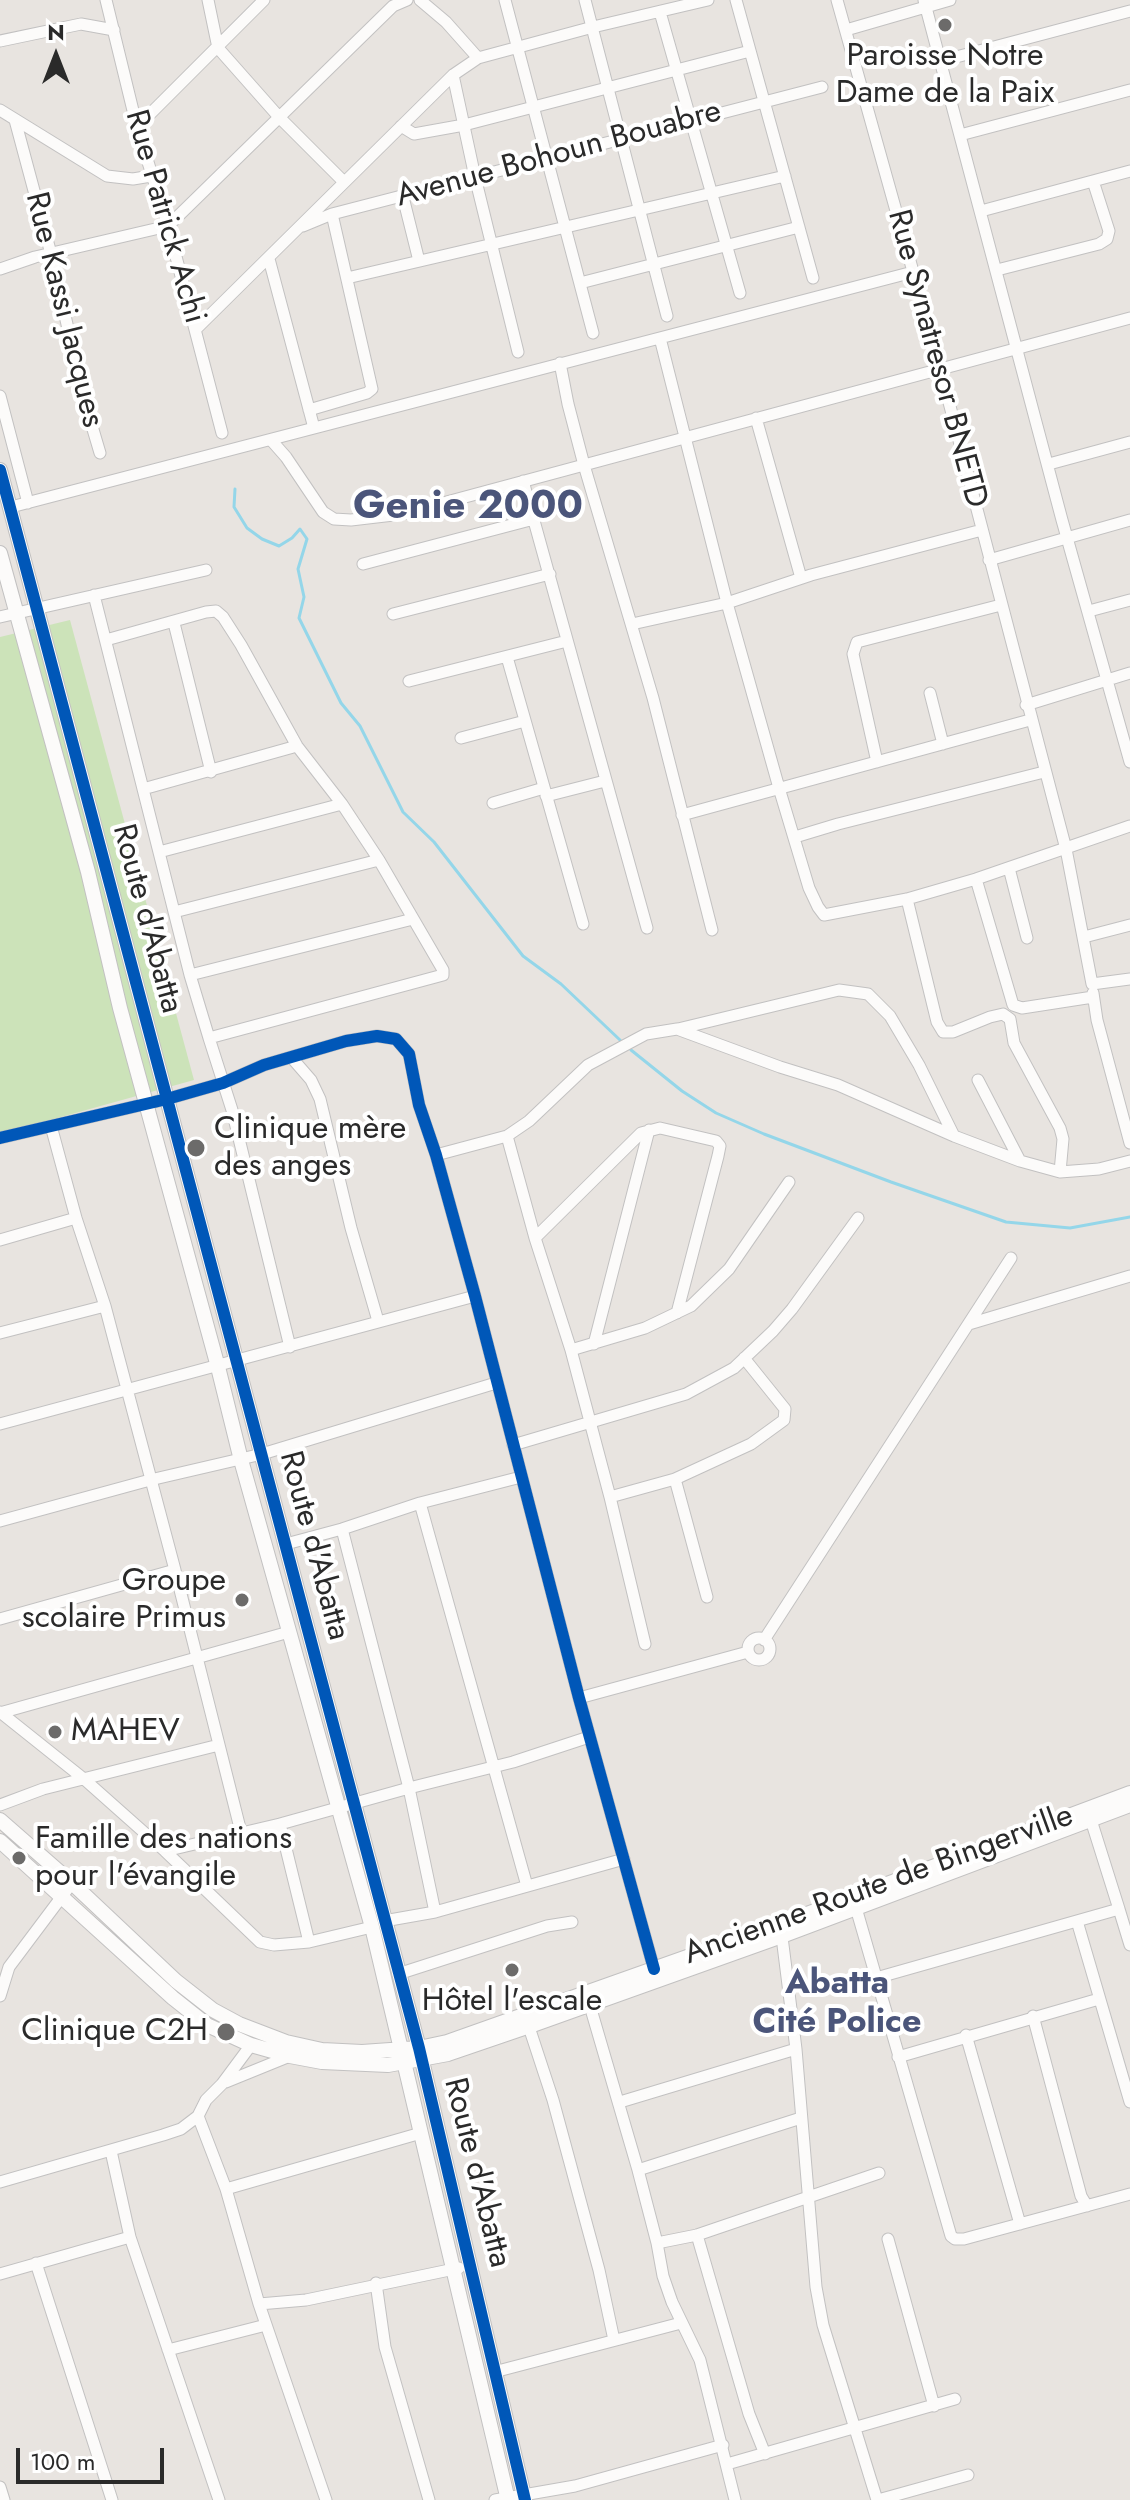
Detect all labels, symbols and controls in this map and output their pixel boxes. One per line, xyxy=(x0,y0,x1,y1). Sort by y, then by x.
north arrow xyxy=(16,16,96,96)
text: N xyxy=(47,16,65,48)
marker: Paroisse Notre Dame de la Paix xyxy=(936,16,954,34)
place label: Paroisse Notre Dame de la Paix xyxy=(836,38,1054,113)
street label: Avenue Bohoun Bouabre xyxy=(392,93,726,217)
street label: Rue Patrick Achi xyxy=(115,106,213,328)
street label: Rue Kassi Jacques xyxy=(15,189,111,431)
street label: Rue Synatresor BNETD xyxy=(878,206,994,512)
district label: Genie 2000 xyxy=(353,484,583,532)
street label: Route d'Abatta xyxy=(102,820,190,1018)
place label: Clinique mère des anges xyxy=(214,1111,406,1186)
marker: Clinique mère des anges xyxy=(185,1137,207,1159)
street label: Route d'Abatta xyxy=(269,1447,357,1645)
place label: Groupe scolaire Primus xyxy=(22,1563,226,1638)
marker: Groupe scolaire Primus xyxy=(233,1591,251,1609)
place label: MAHEV xyxy=(71,1713,180,1751)
marker: MAHEV xyxy=(46,1723,64,1741)
street label: Ancienne Route de Bingerville xyxy=(679,1798,1079,1974)
place label: Famille des nations pour l'évangile xyxy=(35,1821,292,1896)
marker: Famille des nations pour l'évangile xyxy=(10,1849,28,1867)
marker: Hôtel l'escale xyxy=(503,1961,521,1979)
district label: Abatta Cité Police xyxy=(753,1965,921,2044)
place label: Hôtel l'escale xyxy=(422,1983,602,2021)
place label: Clinique C2H xyxy=(21,2013,208,2051)
marker: Clinique C2H xyxy=(215,2021,237,2043)
street label: Route d'Abatta xyxy=(434,2074,518,2272)
scale bar xyxy=(20,2432,168,2482)
text: 100 m xyxy=(30,2444,96,2479)

